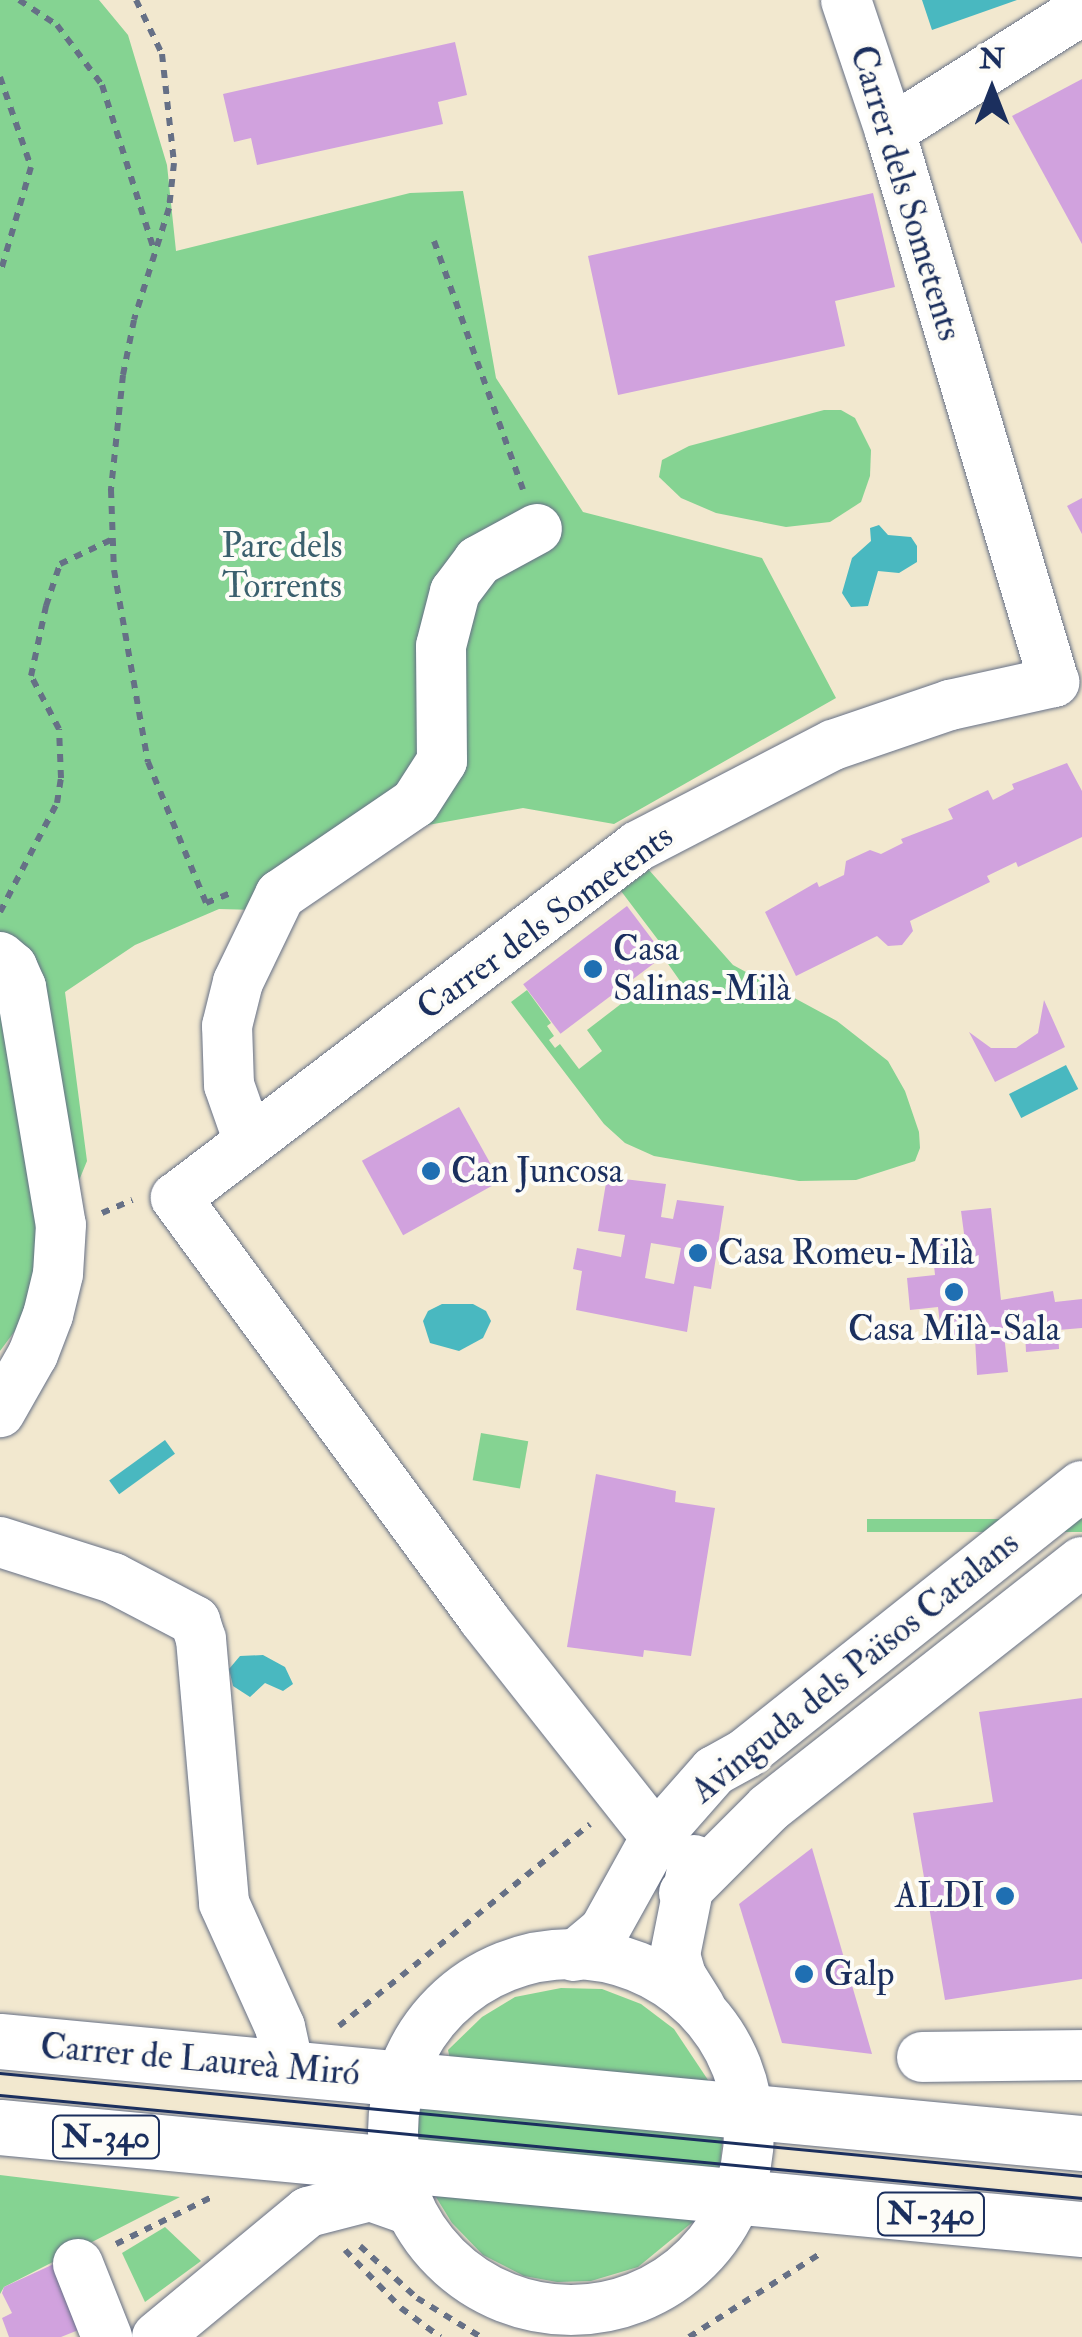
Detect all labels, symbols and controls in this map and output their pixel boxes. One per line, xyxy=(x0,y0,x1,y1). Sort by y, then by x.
street label: Carrer dels Sometents xyxy=(841,40,971,346)
north arrow xyxy=(942,40,1042,140)
text: N xyxy=(979,42,1005,77)
park label: Parc dels Torrents xyxy=(221,525,343,607)
street label: Carrer dels Sometents xyxy=(409,815,681,1029)
place label: Casa Salinas-Milà xyxy=(613,928,791,1010)
marker: Casa Salinas-Milà xyxy=(582,958,604,980)
place label: Can Juncosa xyxy=(451,1150,623,1192)
marker: Can Juncosa xyxy=(420,1160,442,1182)
place label: Casa Romeu-Milà xyxy=(718,1232,974,1274)
marker: Casa Romeu-Milà xyxy=(687,1242,709,1264)
marker: Casa Milà-Sala xyxy=(943,1281,965,1303)
place label: Casa Milà-Sala xyxy=(848,1308,1060,1350)
street label: Avinguda dels Països Catalans xyxy=(683,1522,1027,1812)
place label: ALDI xyxy=(895,1875,985,1917)
marker: ALDI xyxy=(994,1885,1016,1907)
place label: Galp xyxy=(824,1953,894,1995)
marker: Galp xyxy=(793,1963,815,1985)
street label: Carrer de Laureà Miró xyxy=(39,2025,361,2095)
road number: N-340 xyxy=(51,2110,161,2164)
road number: N-340 xyxy=(876,2187,986,2241)

